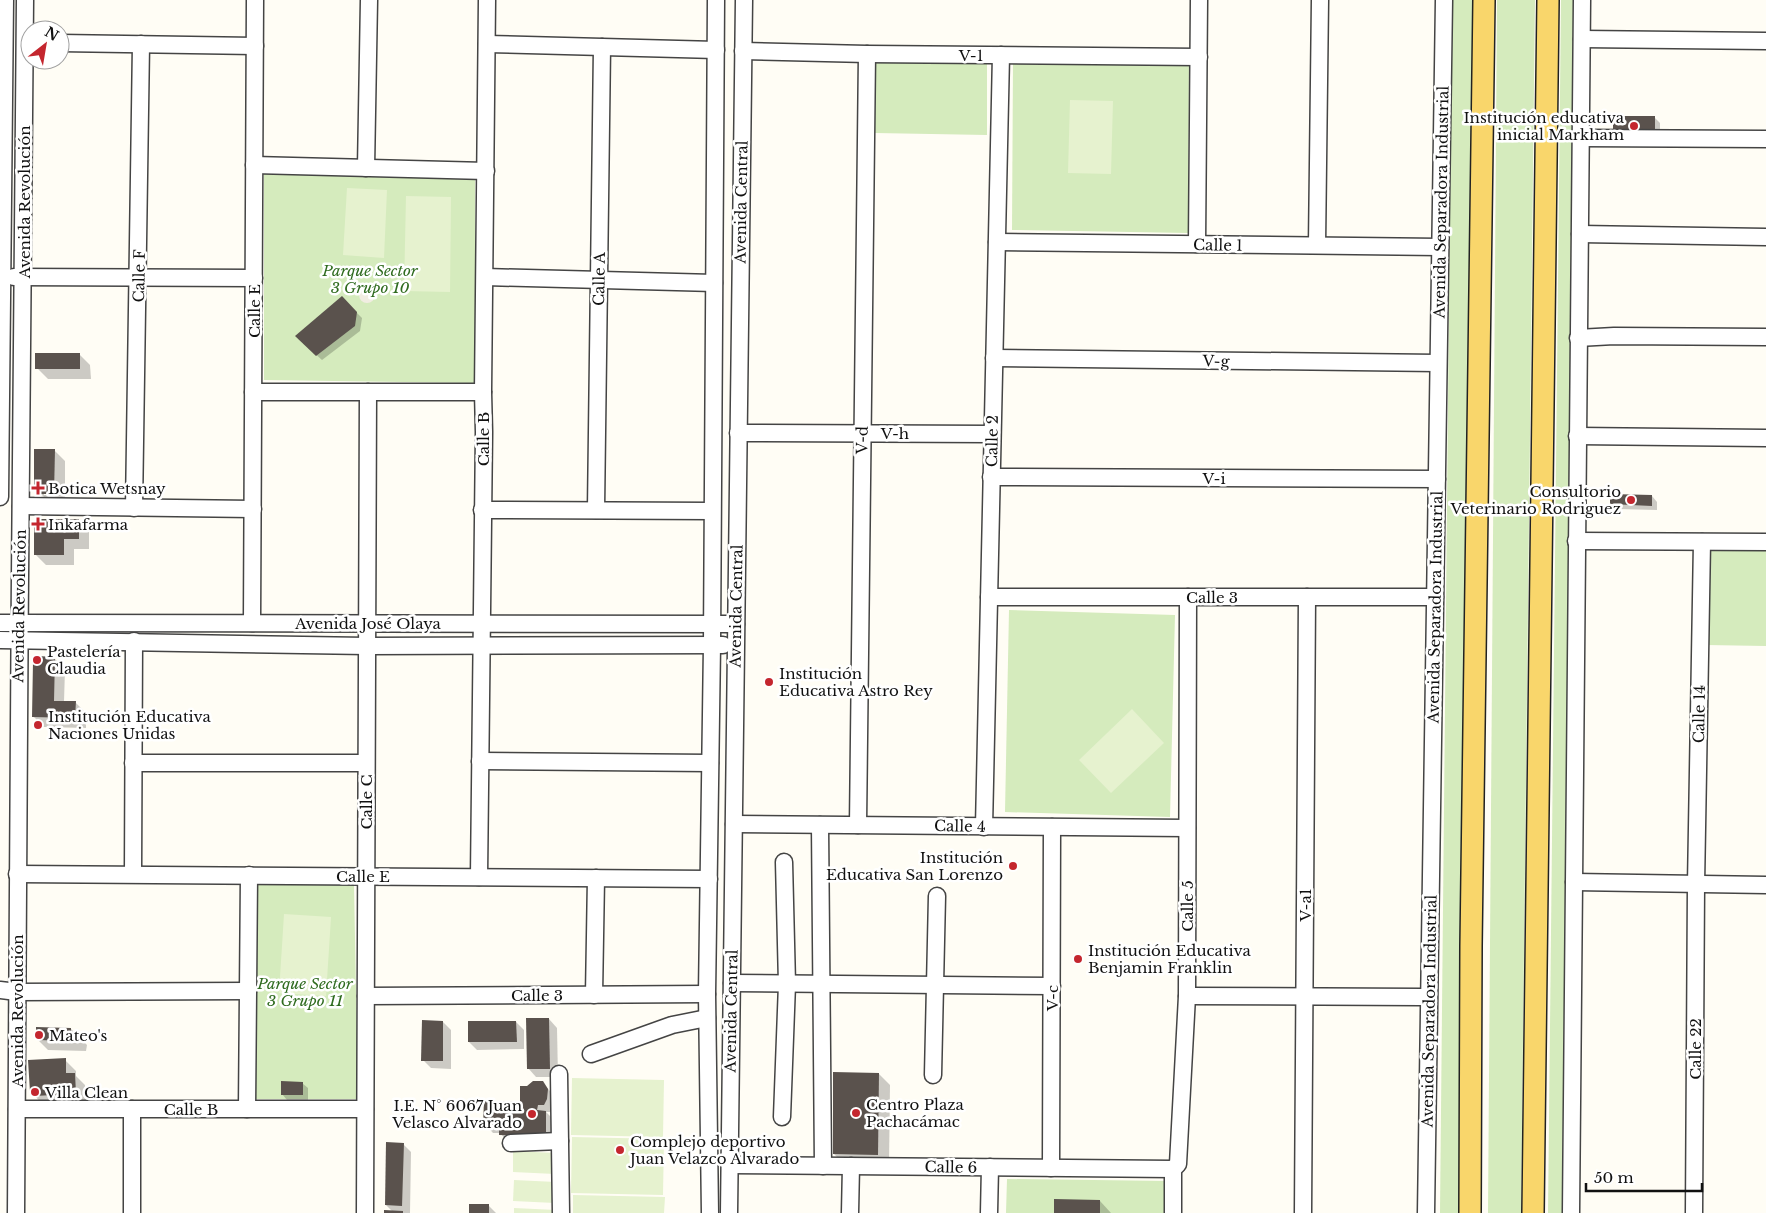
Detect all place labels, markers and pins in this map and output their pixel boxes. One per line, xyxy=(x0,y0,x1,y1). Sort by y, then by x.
place label: Institución educativa inicial Markham xyxy=(1463,108,1625,144)
marker: Institución educativa inicial Markham xyxy=(1628,120,1640,132)
place label: Botica Wetsnay xyxy=(48,479,166,498)
marker: Botica Wetsnay xyxy=(32,482,44,494)
place label: Consultorio Veterinario Rodriguez xyxy=(1449,482,1621,518)
marker: Consultorio Veterinario Rodriguez xyxy=(1625,494,1637,506)
place label: Inkafarma xyxy=(48,515,129,534)
marker: Inkafarma xyxy=(32,518,44,530)
place label: Pastelería Claudia xyxy=(47,642,121,678)
marker: Pastelería Claudia xyxy=(31,654,43,666)
place label: Institución Educativa Astro Rey xyxy=(779,664,933,700)
marker: Institución Educativa Astro Rey xyxy=(763,676,775,688)
place label: Institución Educativa Naciones Unidas xyxy=(48,707,212,743)
marker: Institución Educativa Naciones Unidas xyxy=(32,719,44,731)
place label: Institución Educativa San Lorenzo xyxy=(826,848,1003,884)
marker: Institución Educativa San Lorenzo xyxy=(1007,860,1019,872)
place label: Institución Educativa Benjamin Franklin xyxy=(1088,941,1252,977)
marker: Institución Educativa Benjamin Franklin xyxy=(1072,953,1084,965)
place label: Mateo's xyxy=(49,1026,107,1045)
marker: Mateo's xyxy=(33,1029,45,1041)
place label: Villa Clean xyxy=(44,1083,128,1102)
marker: Villa Clean xyxy=(29,1086,41,1098)
place label: Centro Plaza Pachacámac xyxy=(866,1095,965,1131)
place label: I.E. N° 6067 Juan Velasco Alvarado xyxy=(391,1096,522,1132)
marker: Centro Plaza Pachacámac xyxy=(850,1107,862,1119)
marker: I.E. N° 6067 Juan Velasco Alvarado xyxy=(526,1108,538,1120)
place label: Complejo deportivo Juan Velazco Alvarado xyxy=(628,1132,799,1168)
marker: Complejo deportivo Juan Velazco Alvarado xyxy=(614,1144,626,1156)

